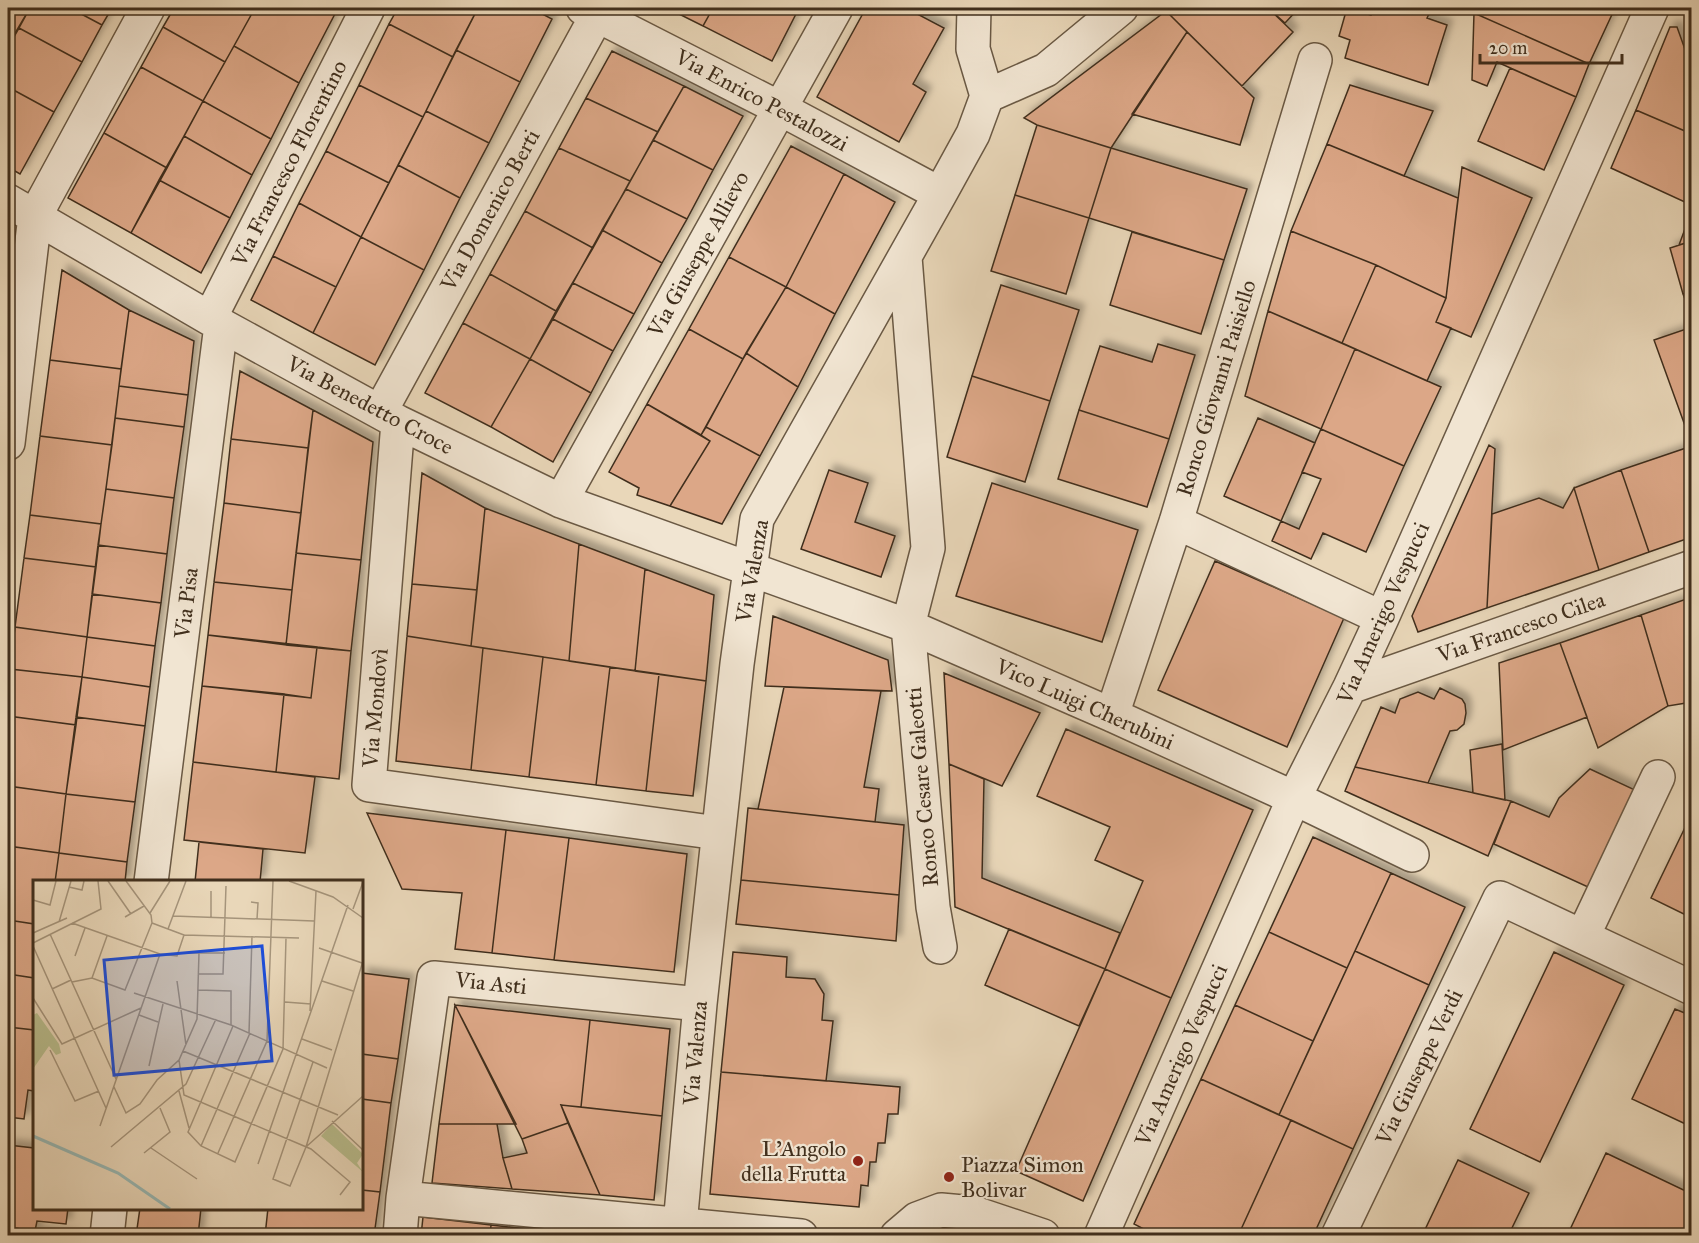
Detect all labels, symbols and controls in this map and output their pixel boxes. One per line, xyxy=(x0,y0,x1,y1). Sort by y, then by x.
scale bar xyxy=(1480,27,1622,65)
text: 20 m xyxy=(1489,37,1527,59)
street label: Via Enrico Pestalozzi xyxy=(670,42,853,157)
street label: Via Francesco Florentino xyxy=(225,55,353,272)
street label: Via Domenico Berti xyxy=(434,125,546,296)
street label: Via Giuseppe Allievo xyxy=(641,166,755,343)
street label: Ronco Giovanni Paisiello xyxy=(1170,276,1262,500)
street label: Via Benedetto Croce xyxy=(281,349,458,460)
street label: Via Valenza xyxy=(729,516,775,626)
street label: Via Amerigo Vespucci xyxy=(1330,518,1435,709)
street label: Via Pisa xyxy=(168,565,204,641)
street label: Via Francesco Cilea xyxy=(1433,585,1609,669)
street label: Via Mondovì xyxy=(356,647,394,770)
street label: Vico Luigi Cherubini xyxy=(991,652,1178,756)
street label: Ronco Cesare Galeotti xyxy=(900,686,944,888)
inset map xyxy=(33,880,363,1210)
street label: Via Amerigo Vespucci xyxy=(1128,960,1233,1151)
street label: Via Asti xyxy=(453,966,528,1000)
street label: Via Giuseppe Verdi xyxy=(1369,985,1468,1150)
street label: Via Valenza xyxy=(677,999,713,1107)
place label: L'Angolo della Frutta xyxy=(741,1135,847,1187)
place label: Piazza Simon Bolivar xyxy=(961,1151,1084,1203)
marker: L'Angolo della Frutta xyxy=(851,1154,865,1168)
marker: Piazza Simon Bolivar xyxy=(942,1170,956,1184)

